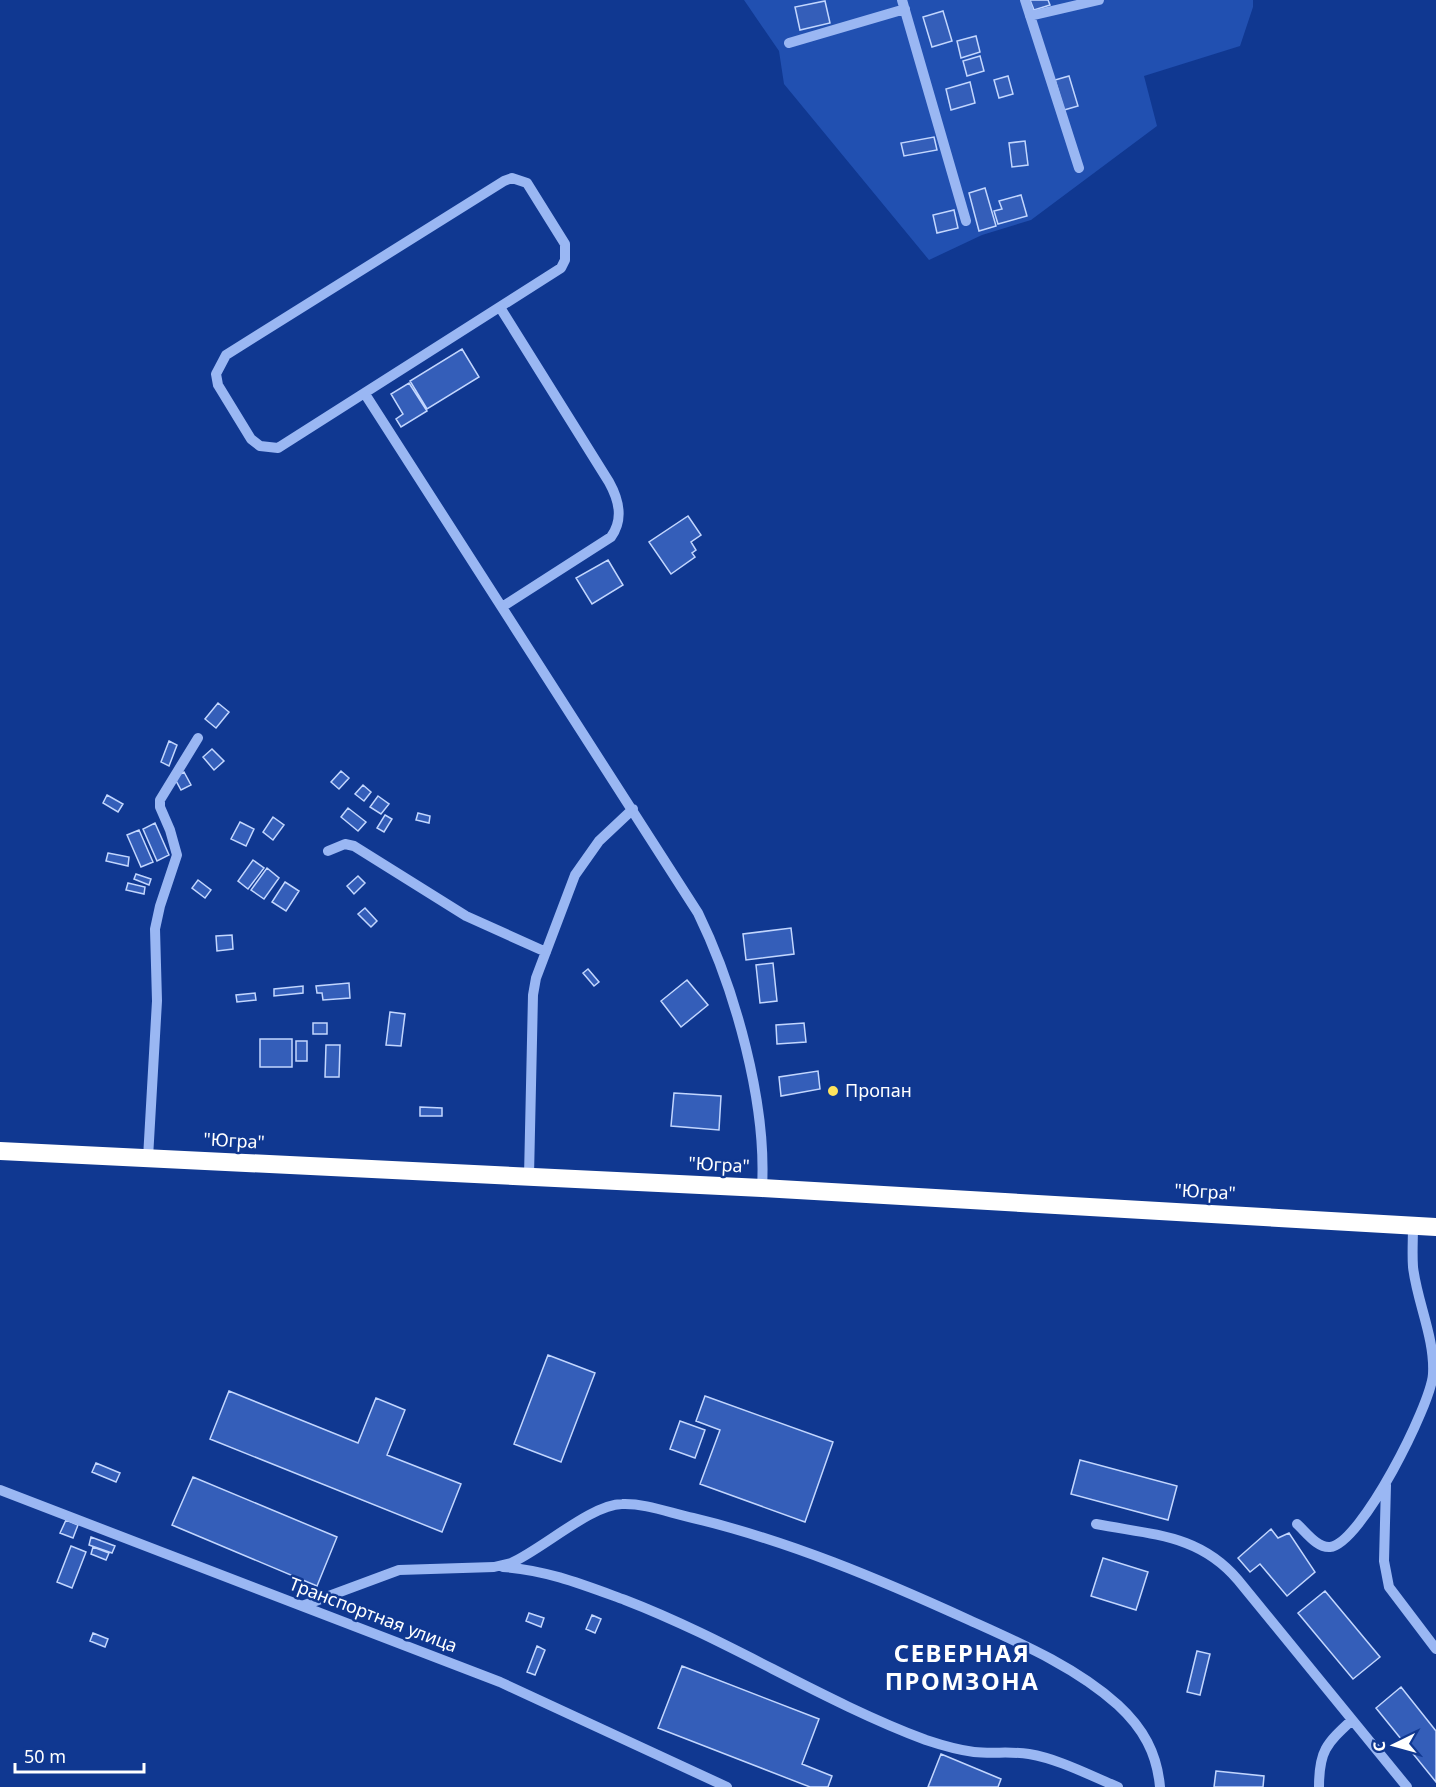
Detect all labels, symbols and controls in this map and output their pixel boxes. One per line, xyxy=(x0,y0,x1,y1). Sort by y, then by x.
place label: Пропан xyxy=(845,1078,912,1102)
marker: Пропан xyxy=(826,1084,840,1098)
street label: "Югра" xyxy=(203,1126,265,1154)
street label: "Югра" xyxy=(688,1150,750,1178)
street label: "Югра" xyxy=(1174,1177,1236,1205)
street label: Транспортная улица xyxy=(286,1571,461,1657)
district label: СЕВЕРНАЯ ПРОМЗОНА xyxy=(885,1636,1039,1697)
north arrow xyxy=(1364,1715,1424,1775)
scale bar xyxy=(15,1736,144,1774)
text: С xyxy=(1368,1740,1390,1752)
text: 50 m xyxy=(24,1744,66,1768)

